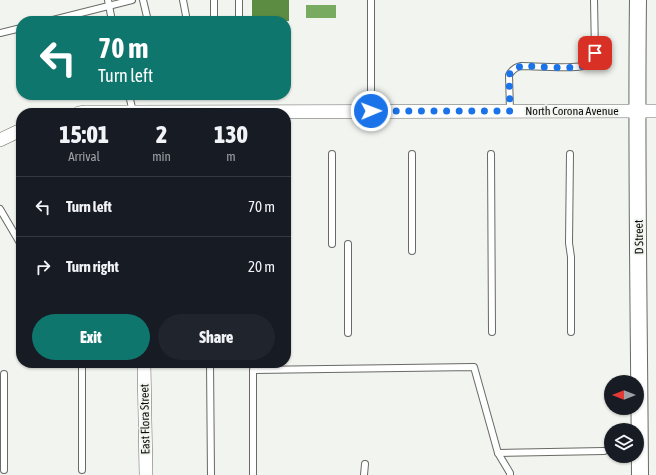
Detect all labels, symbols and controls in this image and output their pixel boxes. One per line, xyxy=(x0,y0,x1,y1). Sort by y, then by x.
icon: left xyxy=(32,32,84,84)
text: 70 m xyxy=(98,32,148,64)
pin xyxy=(578,36,612,70)
icon: arrive xyxy=(584,42,606,64)
text: Turn left xyxy=(98,65,153,86)
position arrow xyxy=(350,90,392,132)
street label: North Corona Avenue xyxy=(525,104,619,118)
text: 15:01 xyxy=(59,121,109,148)
text: 2 xyxy=(156,121,167,148)
text: 130 xyxy=(214,121,248,148)
text: Arrival xyxy=(68,149,100,164)
text: min xyxy=(152,149,171,164)
text: m xyxy=(226,149,236,164)
icon: left xyxy=(32,196,54,218)
text: Turn left xyxy=(66,198,112,215)
text: 70 m xyxy=(248,198,275,215)
street label: D Street xyxy=(632,219,646,254)
icon: right xyxy=(32,256,54,278)
text: Turn right xyxy=(66,258,119,275)
text: 20 m xyxy=(248,258,275,275)
button: Exit xyxy=(32,314,150,360)
button: Share xyxy=(158,314,275,360)
north arrow xyxy=(604,375,644,415)
map controls xyxy=(604,375,644,463)
street label: East Flora Street xyxy=(137,383,153,454)
button: layers xyxy=(604,423,644,463)

